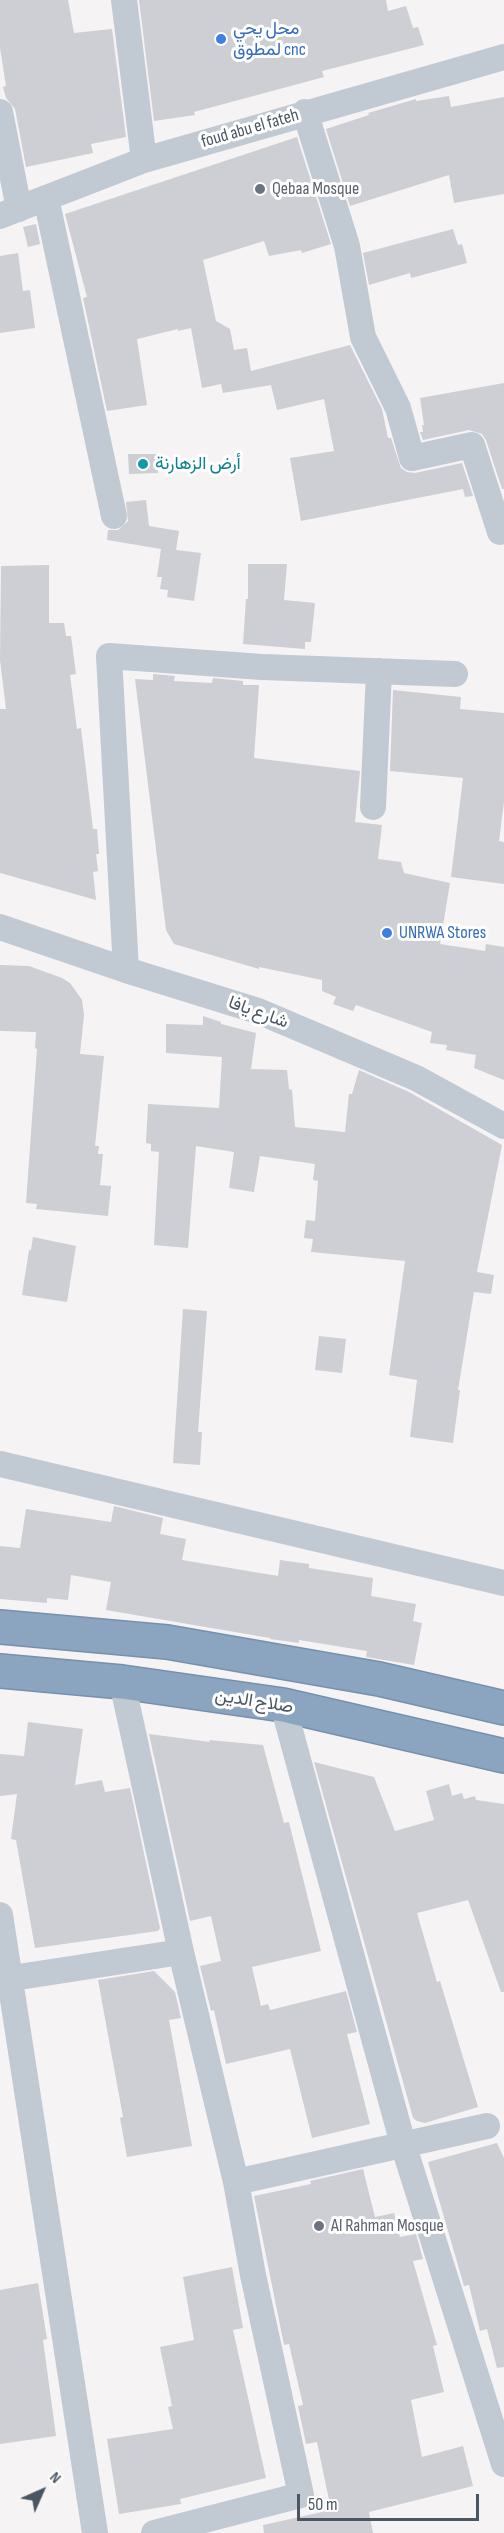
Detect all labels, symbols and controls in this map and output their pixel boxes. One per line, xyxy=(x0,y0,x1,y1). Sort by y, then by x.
place label: محل يحي لمطوق cnc xyxy=(233,18,306,60)
marker: محل يحي لمطوق cnc xyxy=(214,32,228,46)
street label: foud abu el fateh xyxy=(199,105,301,153)
place label: Qebaa Mosque xyxy=(272,178,359,200)
marker: Qebaa Mosque xyxy=(253,182,267,196)
place label: أرض الزهارنة xyxy=(155,453,241,475)
marker: أرض الزهارنة xyxy=(136,457,150,471)
place label: UNRWA Stores xyxy=(399,922,486,944)
marker: UNRWA Stores xyxy=(380,926,394,940)
street label: شارع يافا xyxy=(225,992,291,1034)
street label: صلاح الدين xyxy=(213,1685,295,1719)
place label: Al Rahman Mosque xyxy=(331,2215,444,2237)
marker: Al Rahman Mosque xyxy=(312,2219,326,2233)
north arrow xyxy=(12,2461,72,2521)
text: N xyxy=(45,2468,65,2488)
scale bar xyxy=(300,2482,482,2520)
text: 50 m xyxy=(308,2494,338,2515)

